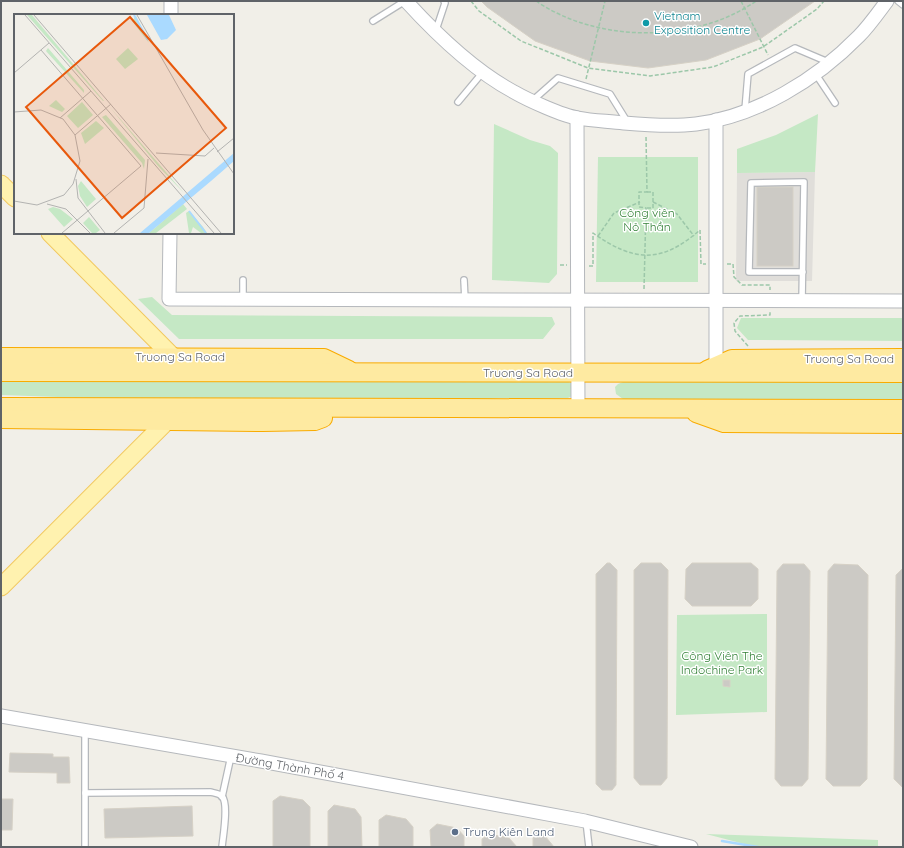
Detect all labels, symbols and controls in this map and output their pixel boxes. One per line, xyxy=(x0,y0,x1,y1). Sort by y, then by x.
place label: Vietnam Exposition Centre xyxy=(654,8,750,37)
inset map xyxy=(14,14,234,234)
marker: Vietnam Exposition Centre xyxy=(641,18,651,28)
park label: Công viên Nỏ Thần xyxy=(619,205,675,234)
street label: Truong Sa Road xyxy=(135,349,225,364)
street label: Truong Sa Road xyxy=(804,351,894,366)
street label: Truong Sa Road xyxy=(483,365,573,380)
park label: Công Viên The Indochine Park xyxy=(681,648,763,677)
street label: Đường Thành Phố 4 xyxy=(235,750,345,783)
place label: Trung Kiên Land xyxy=(463,824,554,839)
marker: Trung Kiên Land xyxy=(450,827,460,837)

